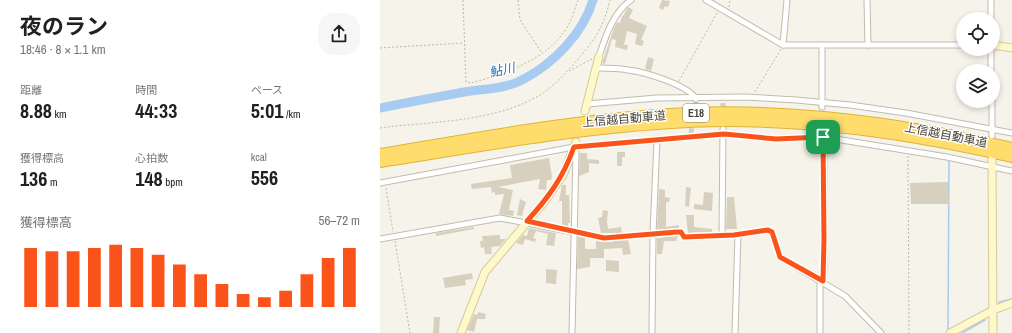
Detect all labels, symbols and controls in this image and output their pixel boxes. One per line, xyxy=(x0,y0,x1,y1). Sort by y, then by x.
text: 夜のラン xyxy=(20,11,108,41)
map controls xyxy=(956,12,1000,108)
button: locate xyxy=(956,12,1000,56)
button: share xyxy=(318,13,360,55)
text: 18:46 · 8 × 1.1 km xyxy=(20,41,106,58)
water label: 鮎川 xyxy=(487,58,519,81)
button: layers xyxy=(956,64,1000,108)
text: 距離 xyxy=(20,83,42,97)
text: 時間 xyxy=(135,83,157,97)
text: ペース xyxy=(251,83,283,97)
text: 8.88 xyxy=(20,97,52,124)
text: 44:33 xyxy=(135,97,177,124)
text: 5:01 xyxy=(251,97,283,124)
road number: E18 xyxy=(683,104,709,122)
text: km xyxy=(52,107,66,121)
text: /km xyxy=(283,107,301,121)
street label: 上信越自動車道 xyxy=(581,107,667,131)
street label: 上信越自動車道 xyxy=(903,119,989,151)
pin xyxy=(806,120,840,154)
icon: arrive xyxy=(812,126,834,148)
text: kcal xyxy=(251,150,267,164)
text: 獲得標高 xyxy=(20,151,64,165)
text: 心拍数 xyxy=(135,151,168,165)
text: 556 xyxy=(251,164,278,191)
text: 136 xyxy=(20,165,47,192)
text: 148 xyxy=(135,165,163,192)
text: m xyxy=(47,175,57,189)
text: bpm xyxy=(163,175,183,189)
text: 56–72 m xyxy=(319,212,360,229)
text: 獲得標高 xyxy=(20,214,72,231)

